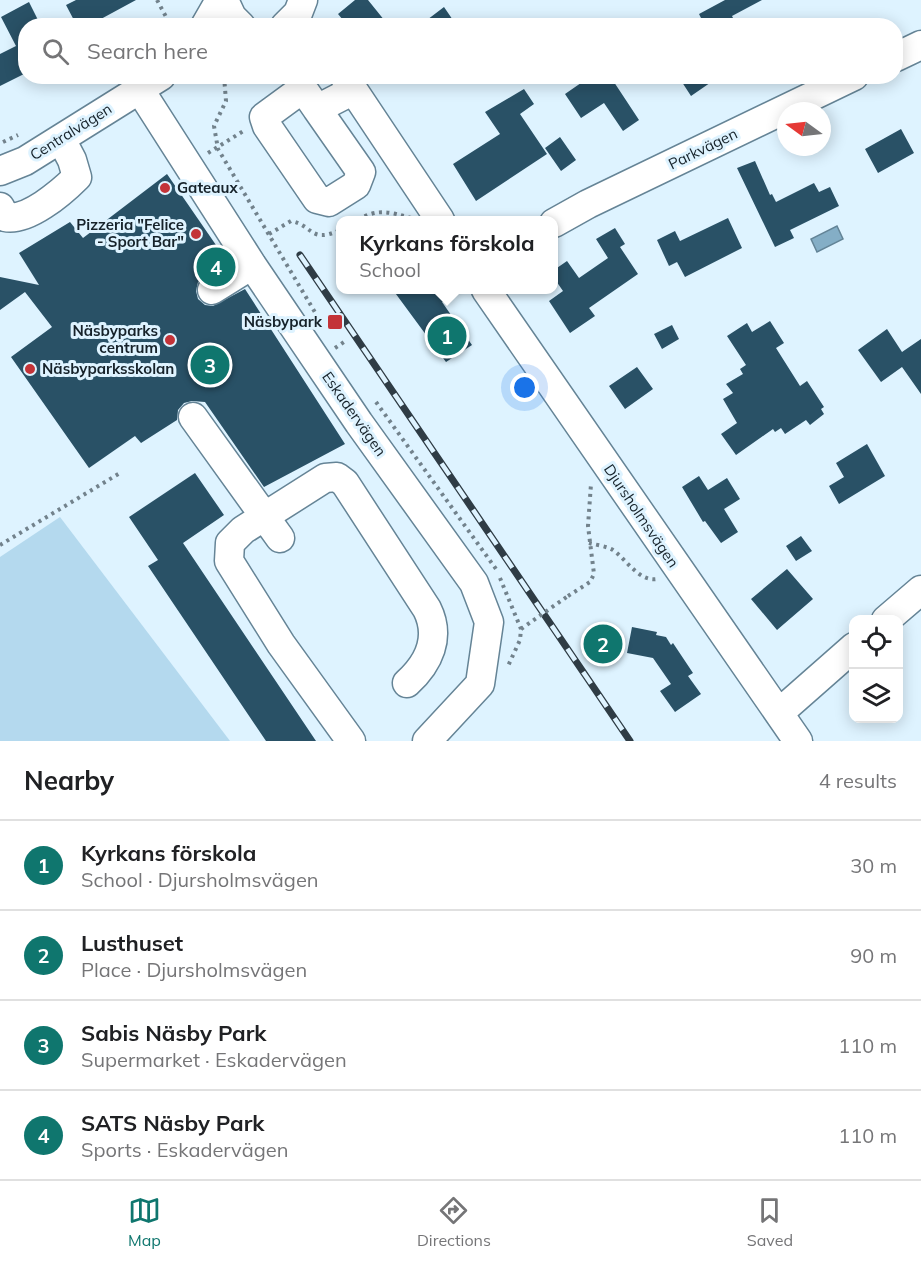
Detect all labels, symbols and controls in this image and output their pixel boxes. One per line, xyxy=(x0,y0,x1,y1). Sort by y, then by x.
search box xyxy=(18,18,903,84)
icon: search xyxy=(39,35,72,68)
text: Search here xyxy=(87,37,208,65)
street label: Centralvägen xyxy=(26,99,115,164)
north arrow xyxy=(777,102,831,156)
street label: Parkvägen xyxy=(665,124,740,173)
place label: Gateaux xyxy=(177,178,238,197)
marker: Gateaux xyxy=(158,181,172,195)
place label: Pizzeria "Felice - Sport Bar" xyxy=(76,215,184,251)
popup xyxy=(336,216,558,294)
marker: Pizzeria "Felice - Sport Bar" xyxy=(189,227,203,241)
text: Kyrkans förskola xyxy=(359,229,535,257)
pin: 4 xyxy=(196,244,236,290)
text: School xyxy=(359,257,421,282)
place label: Näsbypark xyxy=(244,312,323,331)
marker: Näsbypark xyxy=(326,313,344,331)
pin: 1 xyxy=(428,314,466,358)
place label: Näsbyparks centrum xyxy=(72,321,158,357)
marker: Näsbyparks centrum xyxy=(163,333,177,347)
pin: 3 xyxy=(190,342,230,388)
place label: Näsbyparksskolan xyxy=(42,359,174,378)
marker: Näsbyparksskolan xyxy=(23,362,37,376)
street label: Eskadervägen xyxy=(318,368,391,460)
your location xyxy=(510,373,539,402)
street label: Djursholmsvägen xyxy=(600,460,683,571)
map controls xyxy=(849,615,903,723)
button: locate xyxy=(849,615,903,669)
pin: 2 xyxy=(584,622,622,666)
button: layers xyxy=(849,669,903,723)
text: Nearby xyxy=(24,764,114,797)
text: 4 results xyxy=(819,768,897,793)
text: Kyrkans förskola xyxy=(81,839,256,867)
text: 1 xyxy=(38,853,50,878)
text: 30 m xyxy=(850,853,897,878)
text: School · Djursholmsvägen xyxy=(81,867,319,892)
text: Lusthuset xyxy=(81,929,183,957)
text: 2 xyxy=(38,943,50,968)
text: 90 m xyxy=(850,943,897,968)
text: Place · Djursholmsvägen xyxy=(81,957,307,982)
text: Sabis Näsby Park xyxy=(81,1019,267,1047)
text: 3 xyxy=(38,1033,50,1058)
text: 110 m xyxy=(838,1033,897,1058)
text: Supermarket · Eskadervägen xyxy=(81,1047,347,1072)
text: SATS Näsby Park xyxy=(81,1109,264,1137)
text: 4 xyxy=(38,1123,50,1148)
text: 110 m xyxy=(838,1123,897,1148)
text: Sports · Eskadervägen xyxy=(81,1137,288,1162)
tab: Map xyxy=(128,1194,161,1250)
tab: Directions xyxy=(417,1194,491,1250)
tab: Saved xyxy=(747,1194,793,1250)

